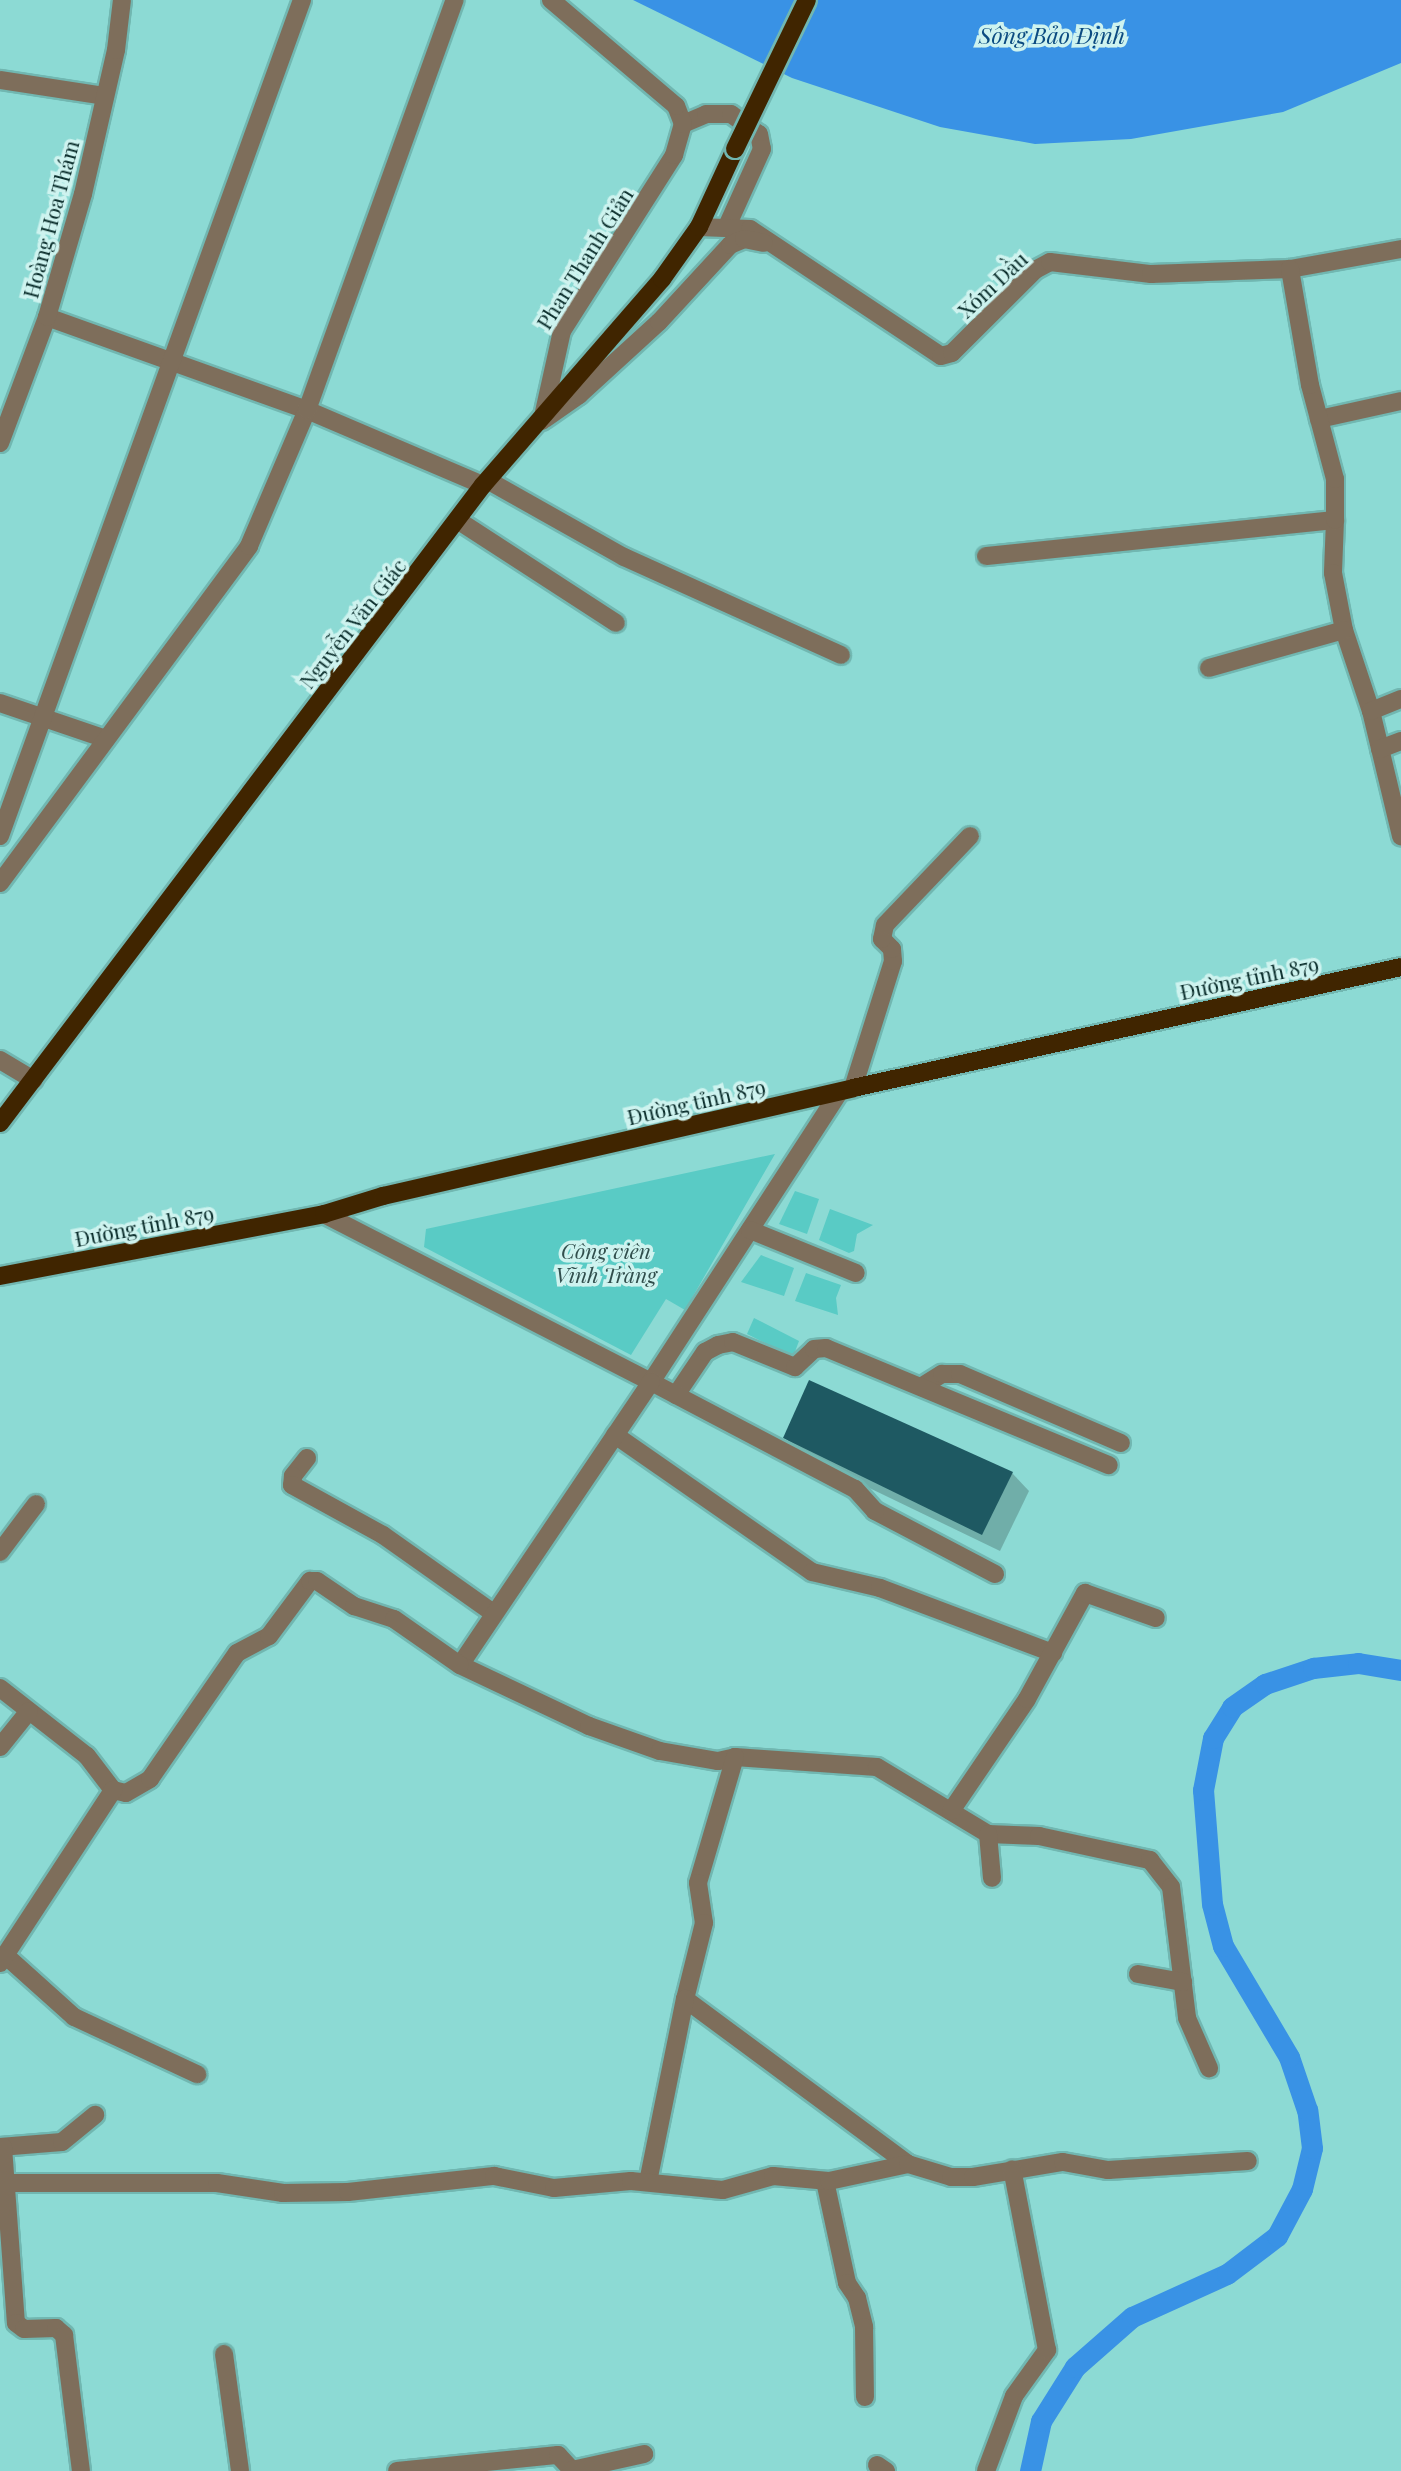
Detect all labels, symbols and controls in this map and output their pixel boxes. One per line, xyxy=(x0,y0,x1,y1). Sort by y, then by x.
water label: Sông Bảo Định xyxy=(979,21,1125,49)
street label: Hoàng Hoa Thám xyxy=(17,137,83,301)
street label: Phan Thanh Giản xyxy=(530,182,638,334)
street label: Xóm Dầu xyxy=(952,246,1032,322)
street label: Nguyễn Văn Giác xyxy=(293,553,411,693)
street label: Đường tỉnh 879 xyxy=(1177,950,1321,1004)
street label: Đường tỉnh 879 xyxy=(624,1073,768,1129)
street label: Đường tỉnh 879 xyxy=(72,1199,216,1251)
park label: Công viên Vĩnh Tràng xyxy=(555,1237,657,1287)

